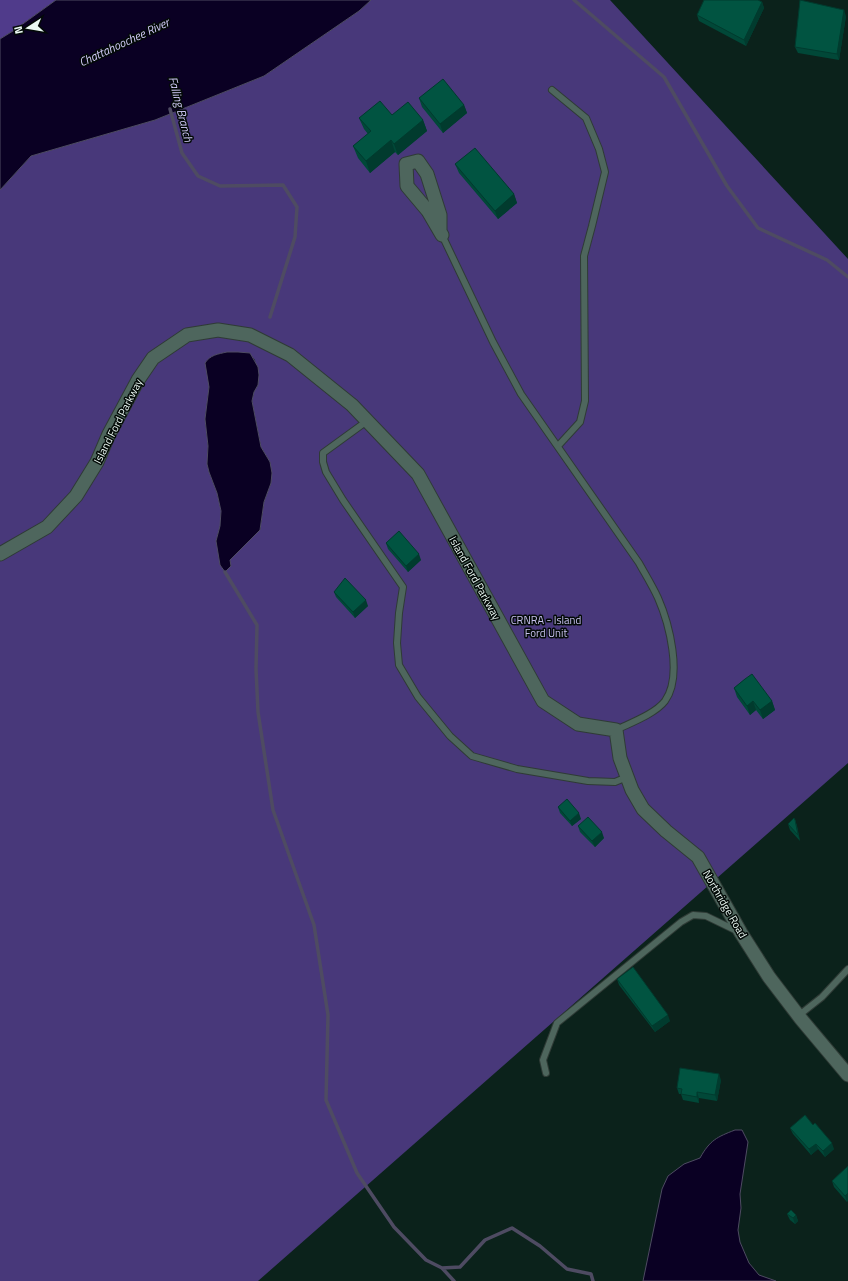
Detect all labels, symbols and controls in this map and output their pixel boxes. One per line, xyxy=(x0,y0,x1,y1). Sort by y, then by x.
north arrow xyxy=(8,8,48,48)
water label: Chattahoochee River xyxy=(76,12,174,71)
text: N xyxy=(10,25,27,35)
water label: Falling Branch xyxy=(164,74,199,145)
street label: Island Ford Parkway xyxy=(90,375,147,466)
street label: Island Ford Parkway xyxy=(445,533,505,623)
park label: CRNRA - Island Ford Unit xyxy=(511,612,582,641)
street label: Northridge Road xyxy=(699,867,751,941)

